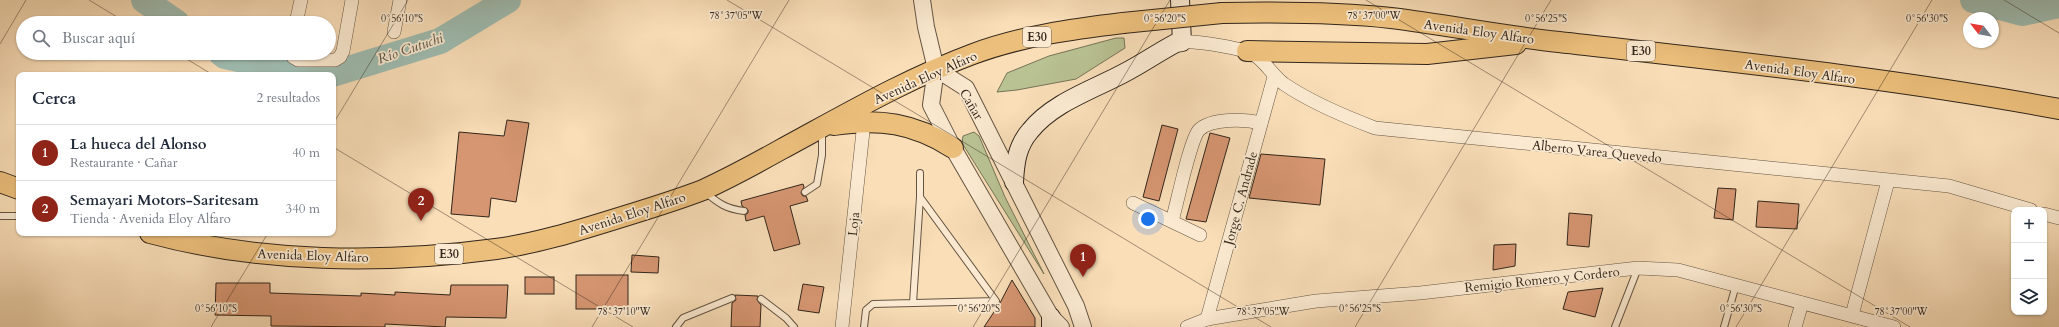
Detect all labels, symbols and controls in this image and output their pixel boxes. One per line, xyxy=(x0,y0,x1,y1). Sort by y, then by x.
text: 78°37'05"W xyxy=(709,9,764,23)
text: 78°37'00"W xyxy=(1347,9,1402,23)
text: 0°56'10"S xyxy=(381,12,423,26)
text: 0°56'20"S xyxy=(1144,12,1186,26)
text: 0°56'25"S xyxy=(1525,12,1567,26)
text: 0°56'30"S xyxy=(1906,12,1948,26)
north arrow xyxy=(1963,12,1999,48)
street label: Avenida Eloy Alfaro xyxy=(1422,15,1535,49)
search box xyxy=(16,16,336,60)
icon: search xyxy=(30,27,52,49)
road number: E30 xyxy=(1023,27,1051,47)
text: Buscar aquí xyxy=(62,28,135,48)
water label: Río Cutuchi xyxy=(375,28,446,69)
road number: E30 xyxy=(1627,41,1655,61)
street label: Avenida Eloy Alfaro xyxy=(871,47,980,109)
street label: Avenida Eloy Alfaro xyxy=(1743,55,1856,89)
street label: Cañar xyxy=(955,86,988,124)
text: Cerca xyxy=(32,87,76,110)
text: 2 resultados xyxy=(256,89,320,107)
text: La hueca del Alonso xyxy=(70,134,207,154)
street label: Alberto Varea Quevedo xyxy=(1531,136,1663,168)
text: 1 xyxy=(42,144,48,162)
text: 40 m xyxy=(292,144,320,162)
street label: Jorge C. Andrade xyxy=(1219,149,1262,249)
text: Restaurante · Cañar xyxy=(70,154,177,172)
pin: 2 xyxy=(408,188,434,221)
street label: Avenida Eloy Alfaro xyxy=(577,188,688,240)
text: Semayari Motors-Saritesam xyxy=(70,190,259,210)
text: 2 xyxy=(42,200,48,218)
text: 340 m xyxy=(286,200,320,218)
map controls xyxy=(2011,207,2047,315)
button: + xyxy=(2011,207,2047,243)
your location xyxy=(1138,209,1158,229)
text: Tienda · Avenida Eloy Alfaro xyxy=(70,210,231,228)
street label: Loja xyxy=(844,211,864,237)
button: − xyxy=(2011,243,2047,279)
road number: E30 xyxy=(435,244,463,264)
pin: 1 xyxy=(1070,244,1096,277)
street label: Avenida Eloy Alfaro xyxy=(257,245,369,267)
street label: Remigio Romero y Cordero xyxy=(1464,263,1621,297)
button: layers xyxy=(2011,279,2047,315)
text: 0°56'10"S xyxy=(195,302,237,316)
text: 0°56'20"S xyxy=(958,302,1000,316)
text: 0°56'25"S xyxy=(1339,302,1381,316)
text: 0°56'30"S xyxy=(1720,302,1762,316)
text: 78°37'10"W xyxy=(597,305,652,319)
text: 78°37'05"W xyxy=(1236,305,1291,319)
text: 78°37'00"W xyxy=(1874,305,1929,319)

